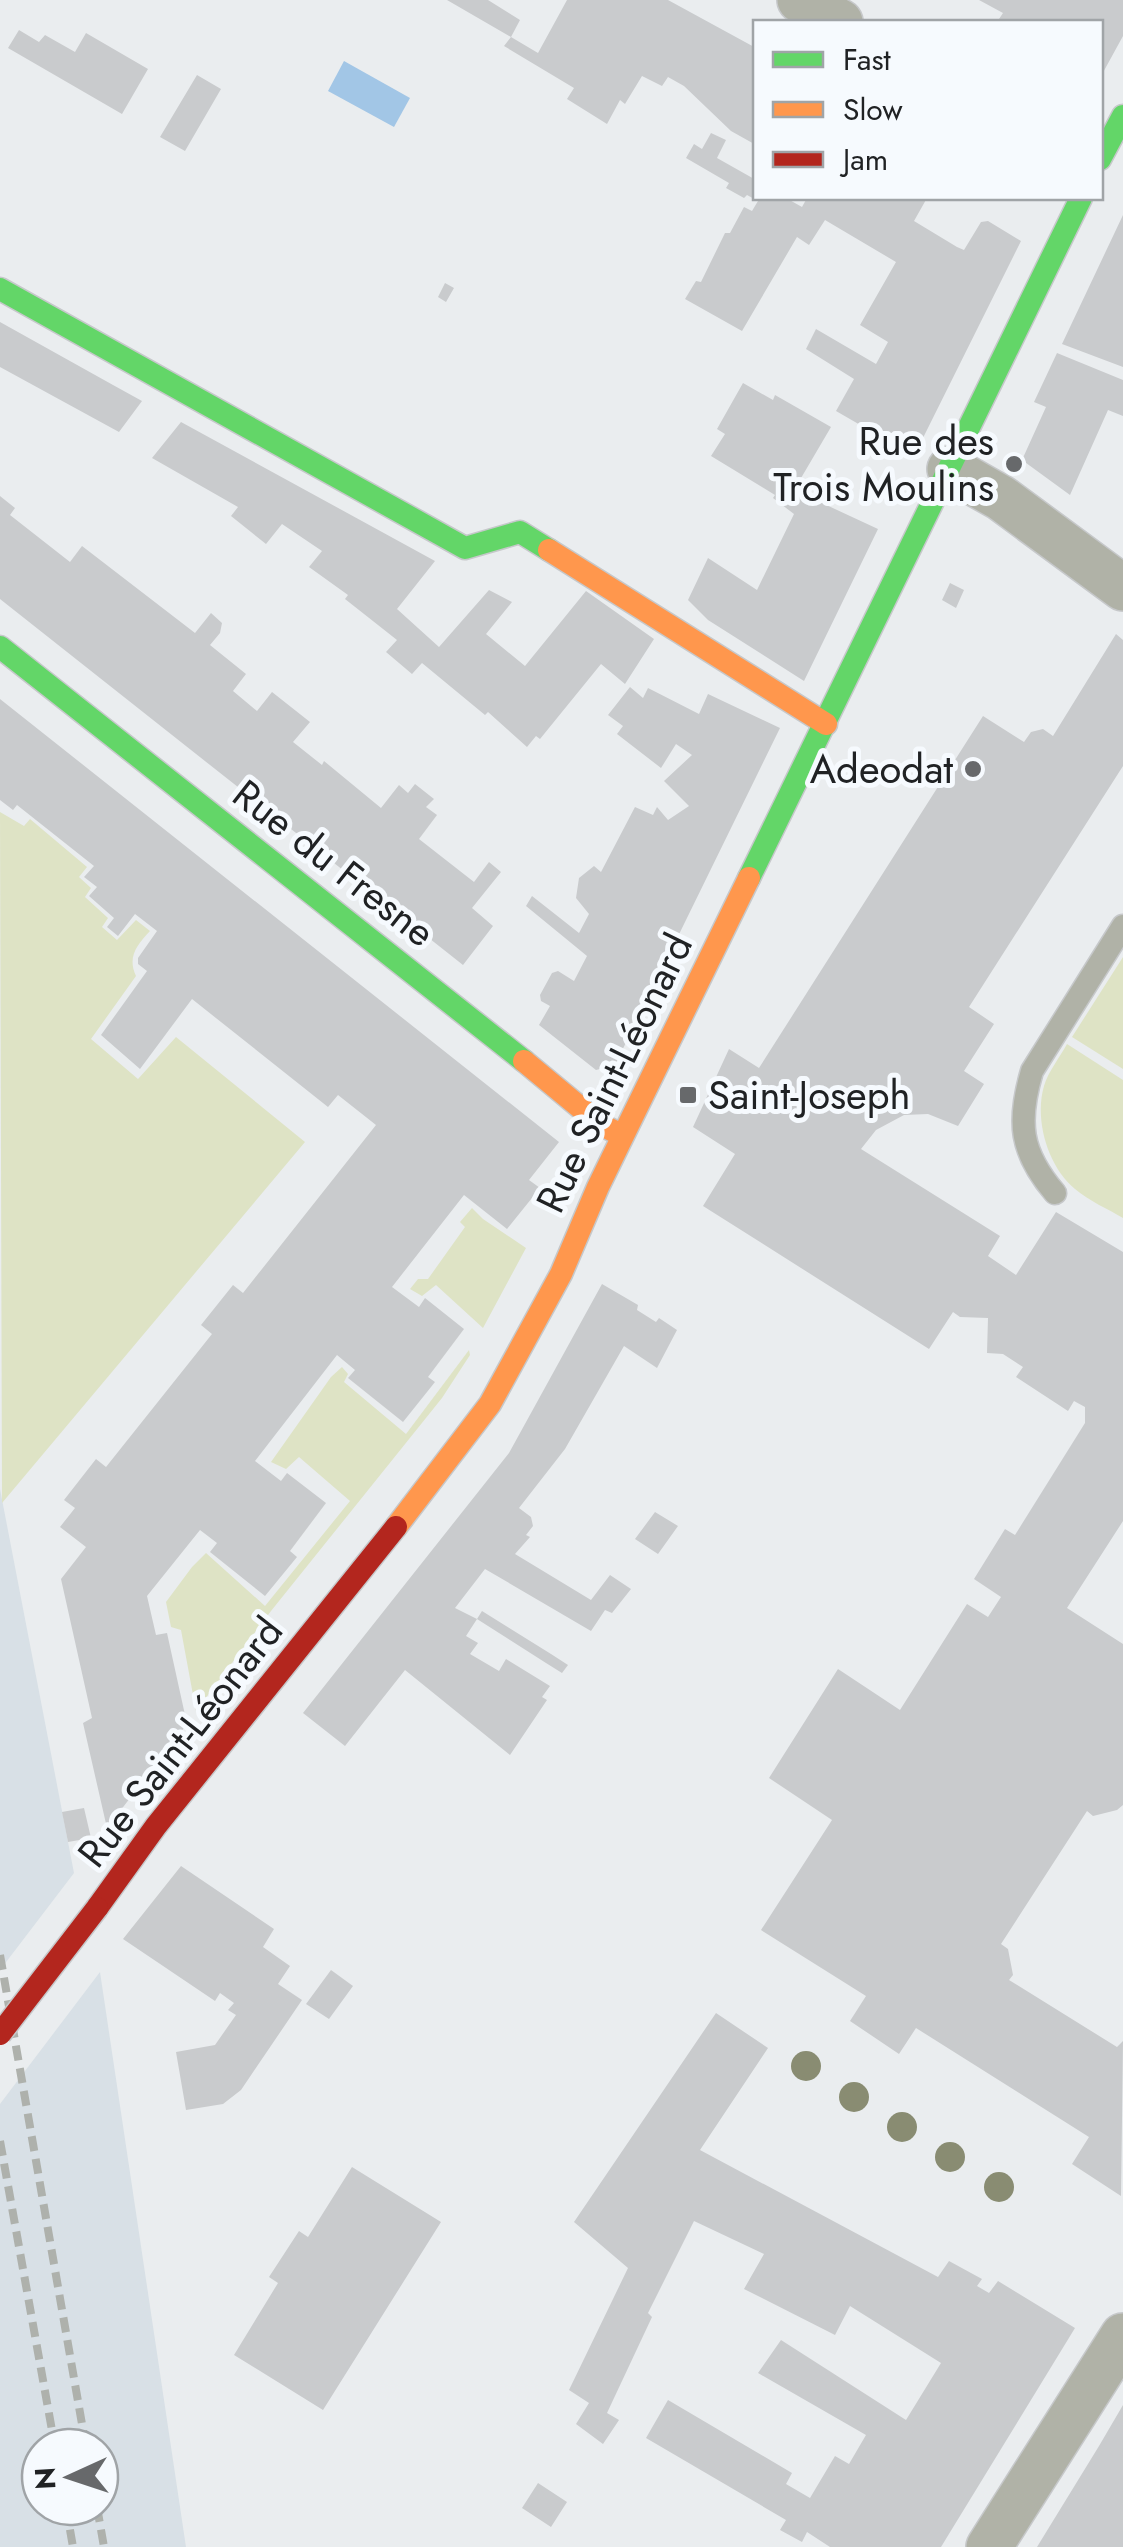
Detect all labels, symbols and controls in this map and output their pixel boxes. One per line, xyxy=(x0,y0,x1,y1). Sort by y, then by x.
legend xyxy=(753,20,1103,200)
text: Fast xyxy=(843,38,892,81)
text: Slow xyxy=(843,88,903,131)
text: Jam xyxy=(839,138,888,181)
place label: Rue des Trois Moulins xyxy=(773,412,994,516)
marker: Rue des Trois Moulins xyxy=(1003,453,1025,475)
place label: Adeodat xyxy=(810,740,953,798)
marker: Adeodat xyxy=(962,758,984,780)
street label: Rue du Fresne xyxy=(221,766,447,960)
street label: Rue Saint-Léonard xyxy=(521,924,707,1222)
place label: Saint-Joseph xyxy=(708,1066,911,1124)
marker: Saint-Joseph xyxy=(677,1084,699,1106)
street label: Rue Saint-Léonard xyxy=(64,1604,296,1880)
north arrow xyxy=(20,2427,120,2527)
text: N xyxy=(24,2466,67,2490)

